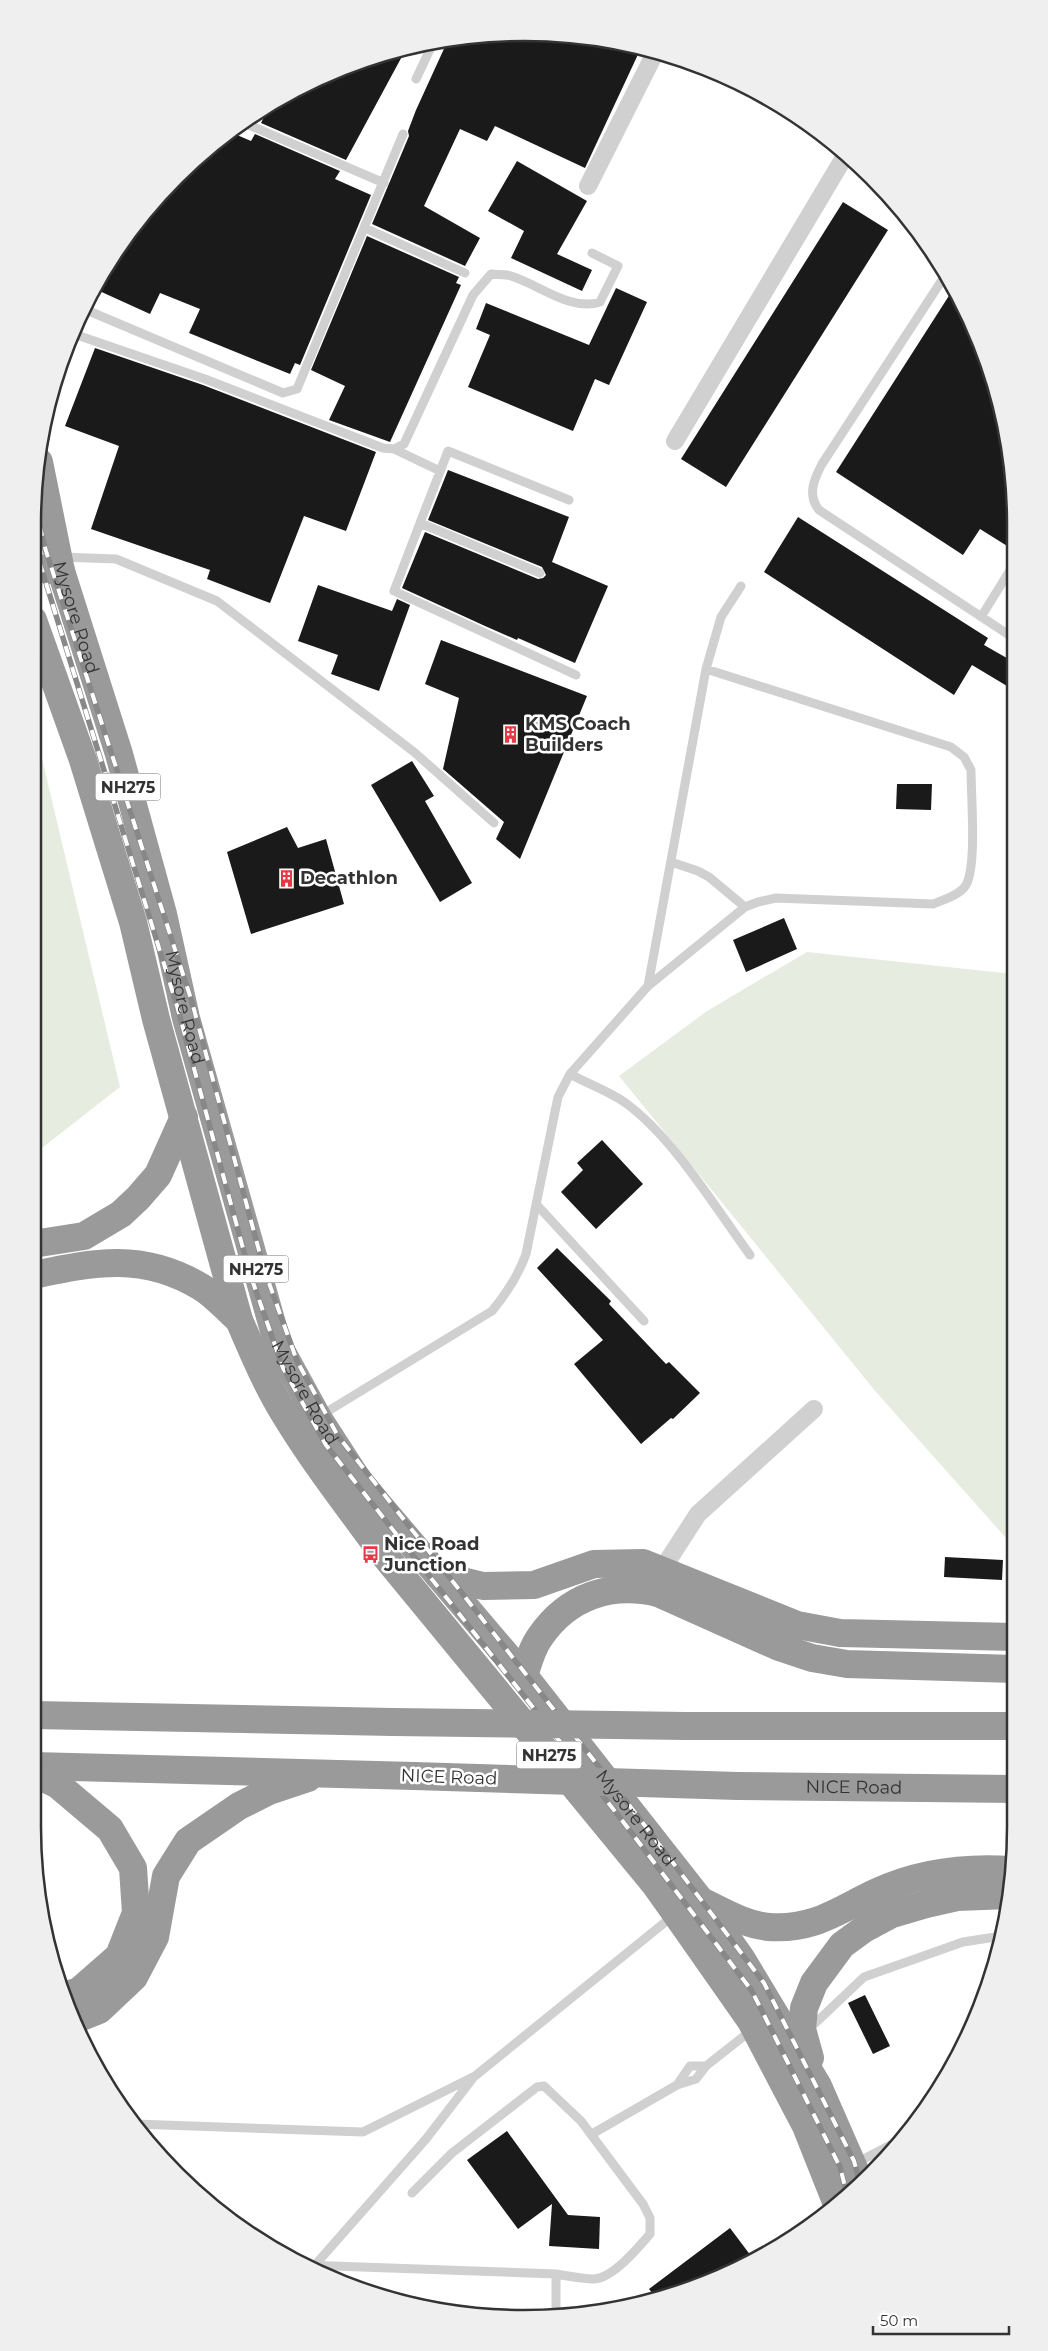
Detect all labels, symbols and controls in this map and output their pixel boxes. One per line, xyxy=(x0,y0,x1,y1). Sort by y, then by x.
street label: Mysore Road xyxy=(48,559,104,676)
place label: KMS Coach Builders xyxy=(525,713,631,756)
building icon: KMS Coach Builders xyxy=(501,724,521,744)
road number: NH275 xyxy=(96,774,160,800)
place label: Decathlon xyxy=(300,867,398,889)
building icon: Decathlon xyxy=(276,868,296,888)
street label: Mysore Road xyxy=(160,948,210,1067)
road number: NH275 xyxy=(224,1256,288,1282)
street label: Mysore Road xyxy=(267,1337,343,1449)
place label: Nice Road Junction xyxy=(383,1533,479,1576)
bus stop icon: Nice Road Junction xyxy=(360,1544,380,1564)
road number: NH275 xyxy=(516,1742,582,1768)
street label: NICE Road xyxy=(400,1764,498,1790)
street label: Mysore Road xyxy=(591,1765,680,1871)
street label: NICE Road xyxy=(806,1776,902,1799)
scale bar xyxy=(873,2304,1009,2336)
text: 50 m xyxy=(880,2311,918,2330)

